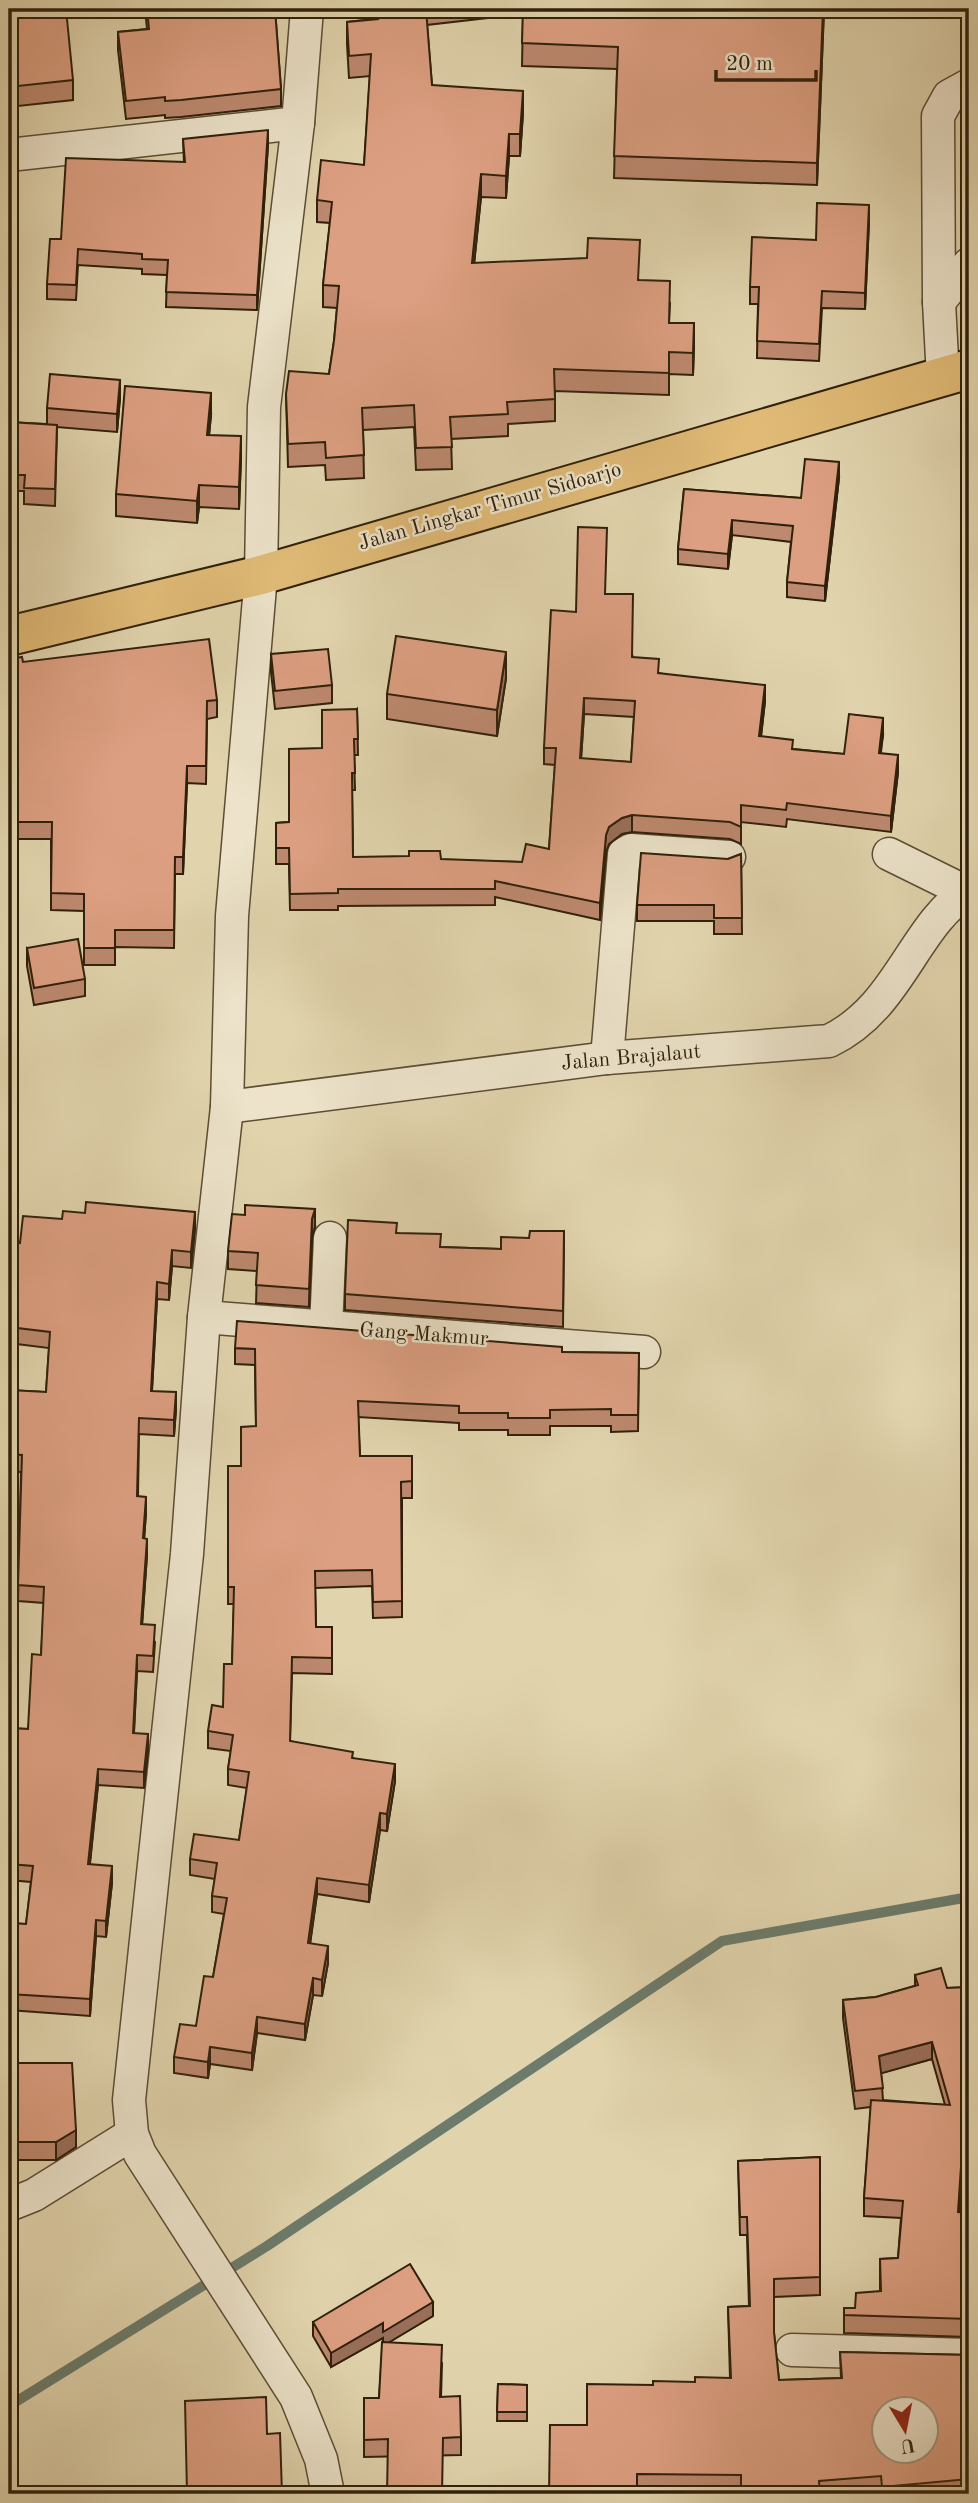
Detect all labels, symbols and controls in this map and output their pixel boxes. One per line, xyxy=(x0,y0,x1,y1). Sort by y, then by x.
scale bar xyxy=(716,38,815,82)
text: 20 m xyxy=(726,54,773,75)
street label: Jalan Lingkar Timur Sidoarjo xyxy=(356,459,624,555)
street label: Jalan Brajalaut xyxy=(560,1041,702,1075)
street label: Gang Makmur xyxy=(359,1320,490,1350)
north arrow xyxy=(870,2394,940,2464)
text: U xyxy=(898,2434,917,2455)

